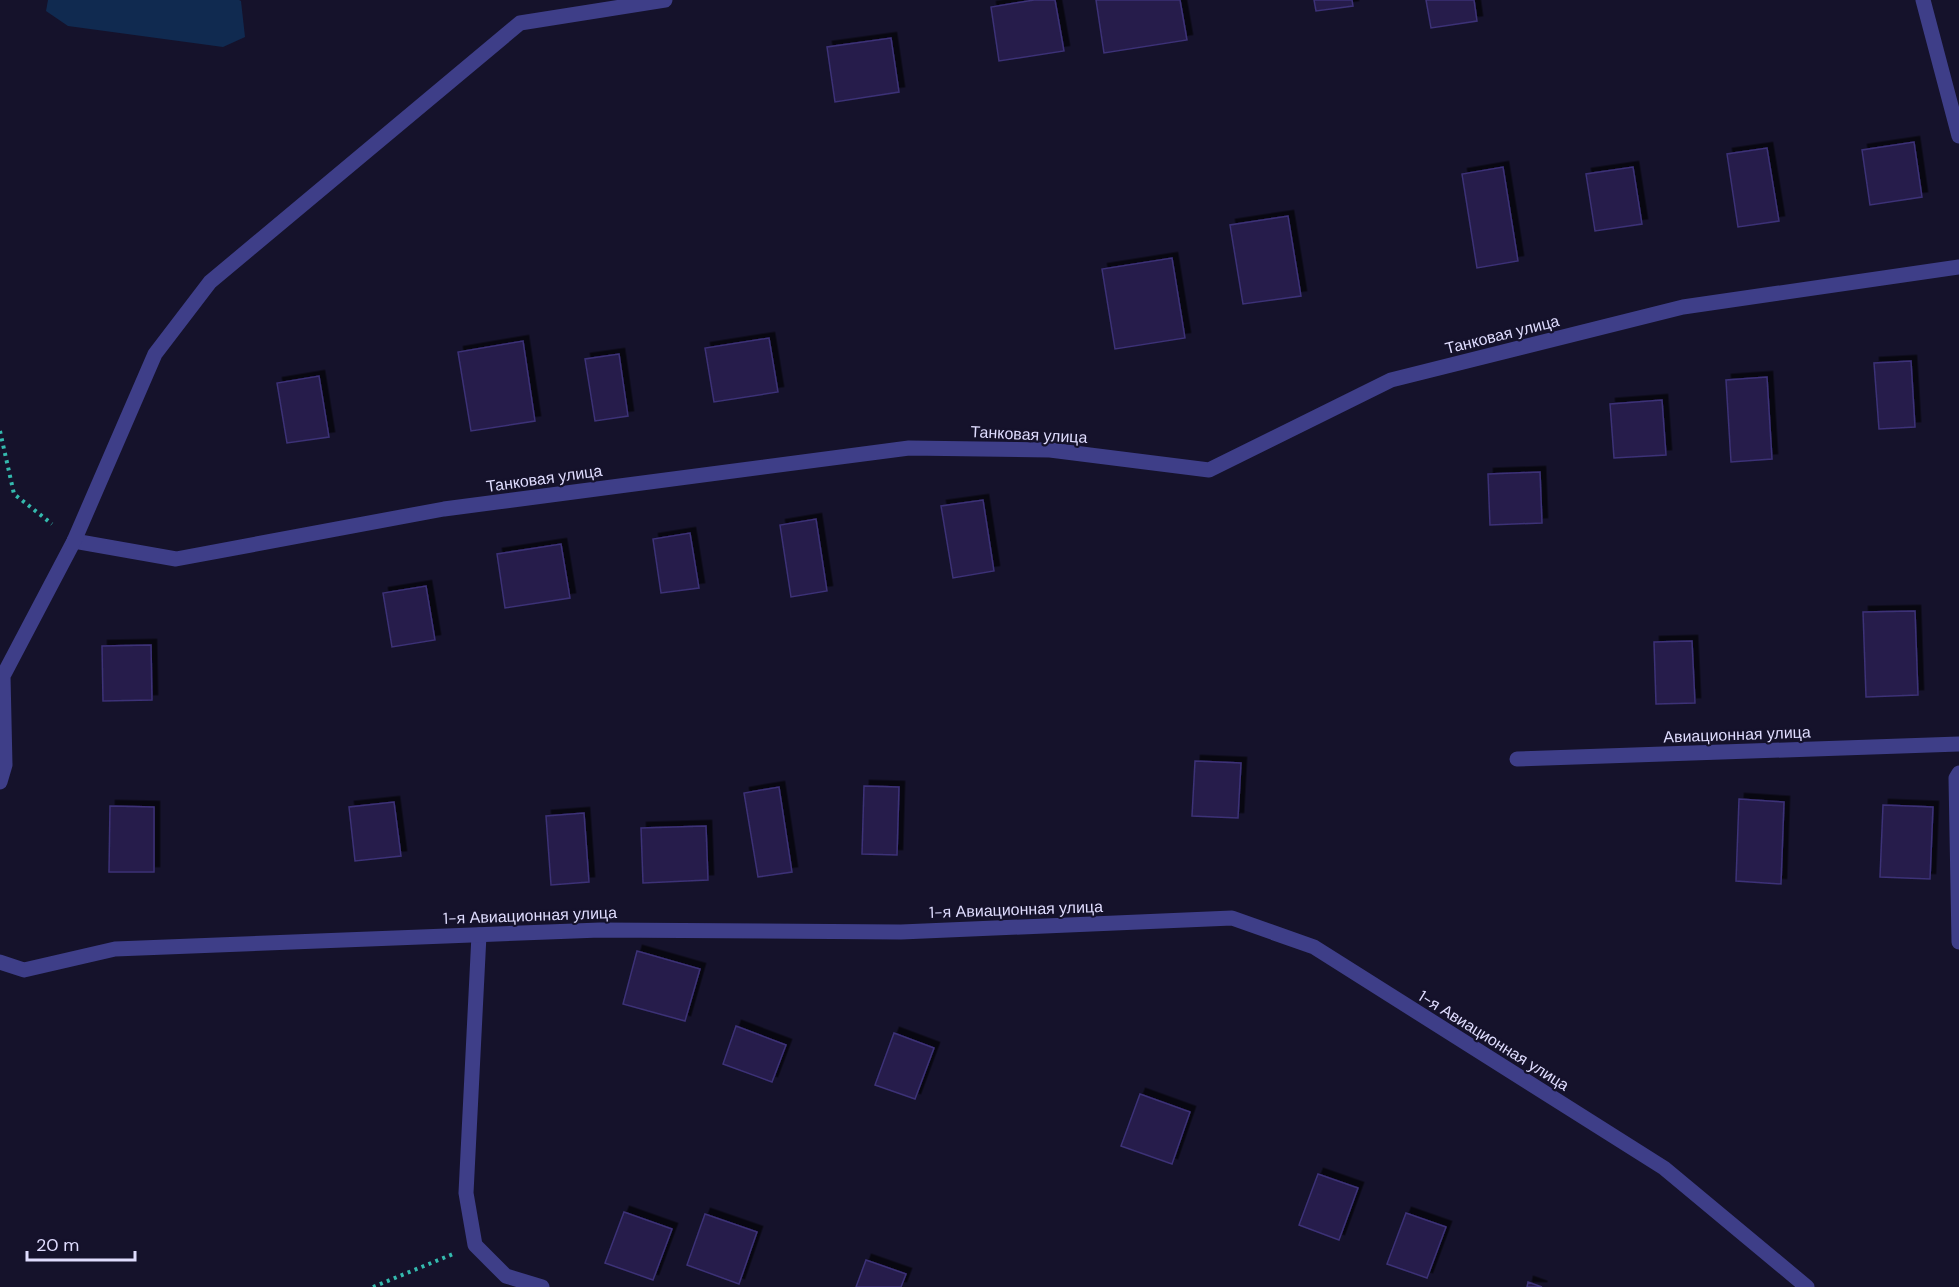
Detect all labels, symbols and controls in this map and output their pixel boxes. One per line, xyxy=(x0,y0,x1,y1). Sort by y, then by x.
street label: Танковая улица xyxy=(1443,310,1562,359)
street label: Танковая улица xyxy=(970,421,1088,448)
street label: Танковая улица xyxy=(485,460,604,497)
street label: Авиационная улица xyxy=(1663,721,1811,748)
street label: 1-я Авиационная улица xyxy=(929,896,1103,923)
street label: 1-я Авиационная улица xyxy=(443,902,617,929)
street label: 1-я Авиационная улица xyxy=(1414,985,1573,1095)
scale bar xyxy=(27,1224,135,1262)
text: 20 m xyxy=(36,1233,79,1257)

